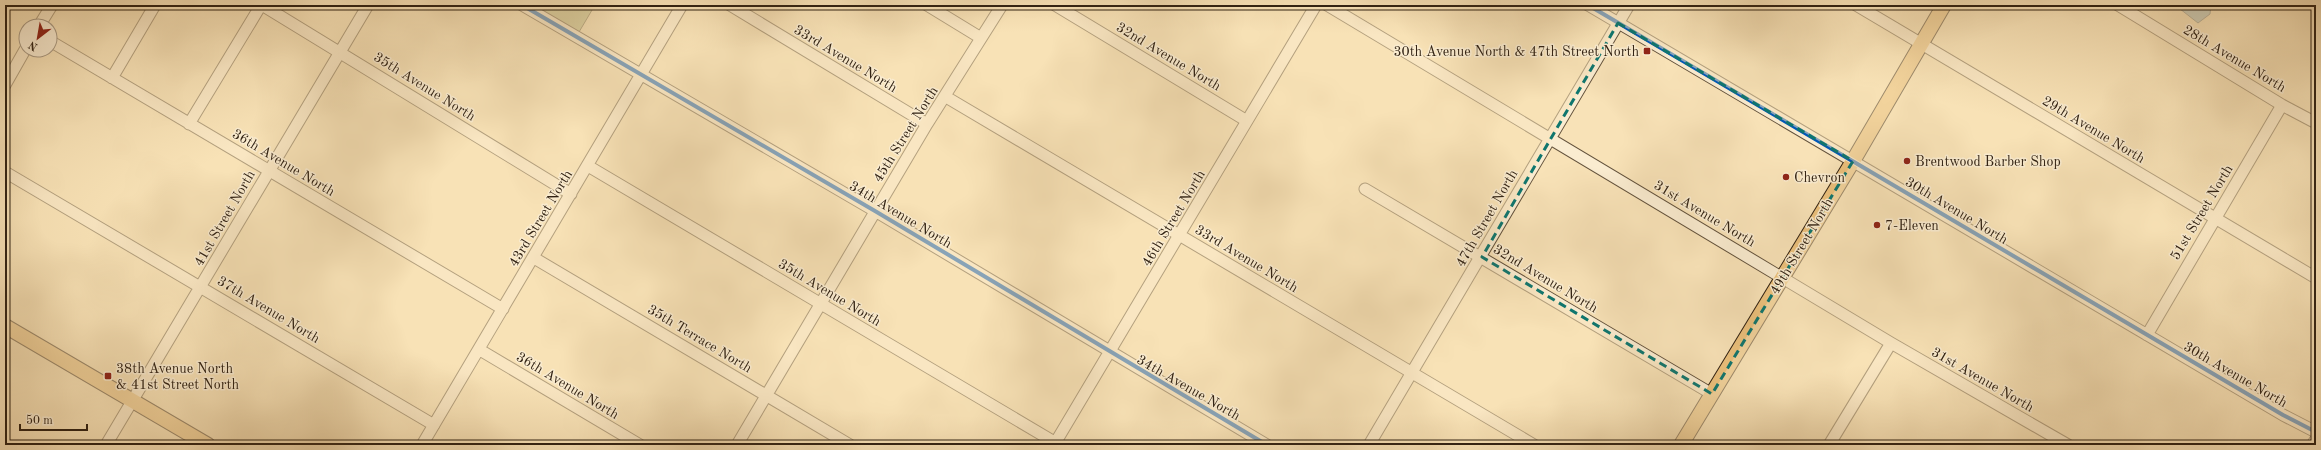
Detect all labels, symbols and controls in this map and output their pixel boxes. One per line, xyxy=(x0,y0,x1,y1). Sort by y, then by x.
north arrow xyxy=(18,18,58,58)
street label: 32nd Avenue North xyxy=(1114,20,1224,94)
street label: 33rd Avenue North xyxy=(791,23,900,95)
street label: 28th Avenue North xyxy=(2181,23,2289,95)
text: N xyxy=(27,38,40,52)
place label: 30th Avenue North & 47th Street North xyxy=(1393,45,1639,59)
marker: 30th Avenue North & 47th Street North xyxy=(1642,46,1652,56)
street label: 35th Avenue North xyxy=(371,50,478,124)
street label: 45th Street North xyxy=(871,84,941,185)
street label: 29th Avenue North xyxy=(2040,94,2148,166)
street label: 36th Avenue North xyxy=(230,127,338,199)
place label: Brentwood Barber Shop xyxy=(1915,155,2061,169)
marker: Brentwood Barber Shop xyxy=(1902,156,1912,166)
street label: 51st Street North xyxy=(2168,162,2236,262)
street label: 43rd Street North xyxy=(506,167,575,269)
street label: 47th Street North xyxy=(1453,167,1521,269)
street label: 41st Street North xyxy=(192,168,258,269)
street label: 46th Street North xyxy=(1140,168,1208,269)
place label: Chevron xyxy=(1794,171,1846,185)
marker: Chevron xyxy=(1781,172,1791,182)
street label: 30th Avenue North xyxy=(1903,175,2011,247)
street label: 31st Avenue North xyxy=(1651,178,1758,250)
street label: 34th Avenue North xyxy=(847,179,955,251)
street label: 49th Street North xyxy=(1768,196,1836,297)
place label: 7-Eleven xyxy=(1885,219,1939,233)
marker: 7-Eleven xyxy=(1872,220,1882,230)
street label: 33rd Avenue North xyxy=(1192,223,1301,295)
street label: 32nd Avenue North xyxy=(1491,242,1601,316)
street label: 35th Avenue North xyxy=(776,257,884,329)
street label: 37th Avenue North xyxy=(215,274,323,346)
street label: 35th Terrace North xyxy=(645,302,754,376)
street label: 30th Avenue North xyxy=(2181,340,2290,410)
street label: 31st Avenue North xyxy=(1929,345,2036,415)
street label: 36th Avenue North xyxy=(514,350,622,422)
street label: 34th Avenue North xyxy=(1134,353,1243,423)
place label: 38th Avenue North & 41st Street North xyxy=(116,362,239,392)
marker: 38th Avenue North & 41st Street North xyxy=(103,371,113,381)
scale bar xyxy=(20,406,87,432)
text: 50 m xyxy=(26,414,53,427)

